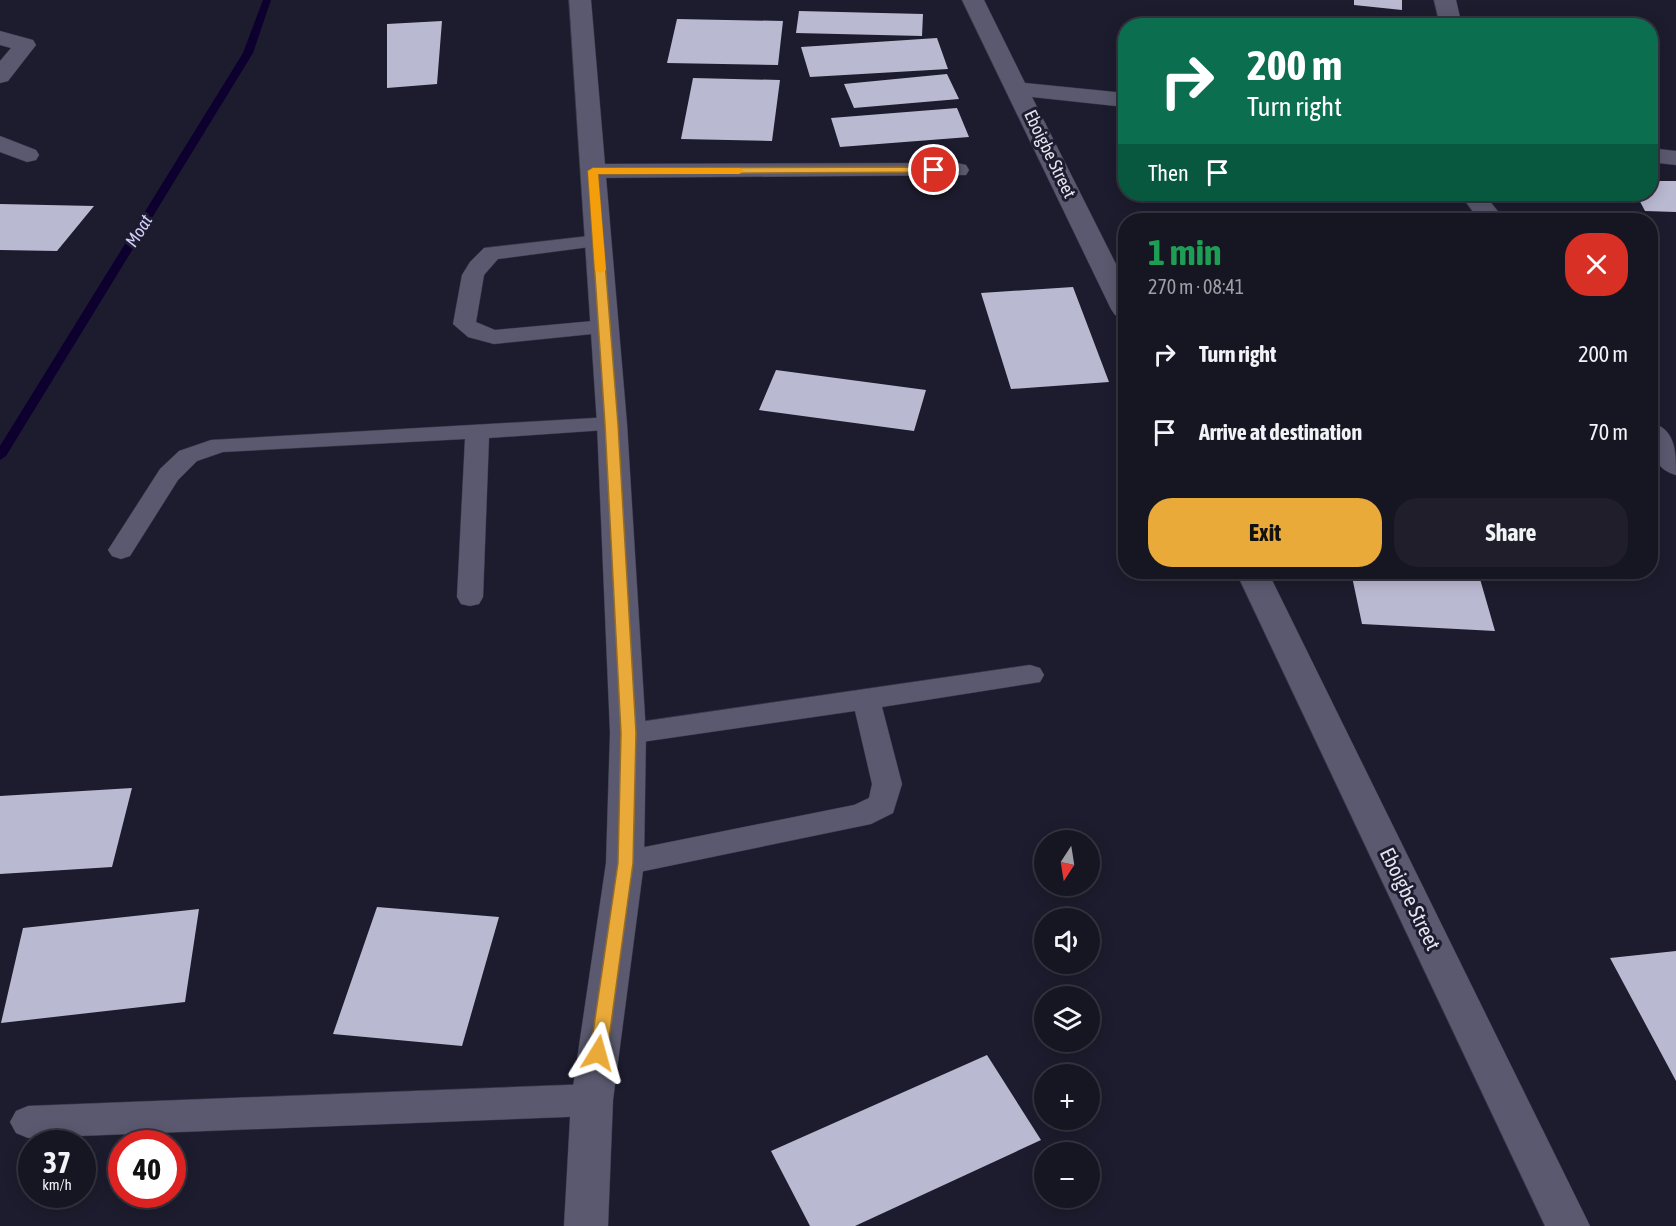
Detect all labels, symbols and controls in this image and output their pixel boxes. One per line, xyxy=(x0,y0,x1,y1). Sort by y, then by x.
text: 200 m xyxy=(1247,41,1342,89)
icon: right xyxy=(1148,42,1226,120)
text: Turn right xyxy=(1247,91,1342,122)
street label: Eboigbe Street xyxy=(1020,106,1081,201)
pin xyxy=(908,144,959,195)
icon: arrive xyxy=(917,153,950,186)
icon: arrive xyxy=(1201,156,1234,189)
text: Then xyxy=(1148,160,1189,186)
water label: Moat xyxy=(121,210,157,251)
text: 1 min xyxy=(1148,231,1222,273)
button: close xyxy=(1565,233,1628,296)
text: 270 m · 08:41 xyxy=(1148,275,1244,298)
icon: right xyxy=(1148,338,1181,371)
text: Turn right xyxy=(1199,341,1276,367)
text: 200 m xyxy=(1578,341,1628,367)
icon: arrive xyxy=(1148,416,1181,449)
text: Arrive at destination xyxy=(1199,419,1362,445)
text: 70 m xyxy=(1588,419,1628,445)
button: Exit xyxy=(1148,498,1382,567)
button: Share xyxy=(1394,498,1628,567)
north arrow xyxy=(1034,830,1100,896)
map controls xyxy=(1034,830,1100,1208)
street label: Eboigbe Street xyxy=(1376,843,1446,954)
button: sound xyxy=(1034,908,1100,974)
button: layers xyxy=(1034,986,1100,1052)
position arrow xyxy=(566,1021,630,1085)
button: + xyxy=(1034,1064,1100,1130)
speed limit sign: 40 xyxy=(108,1130,186,1208)
button: − xyxy=(1034,1142,1100,1208)
text: 37 xyxy=(43,1145,71,1179)
text: km/h xyxy=(42,1176,72,1193)

